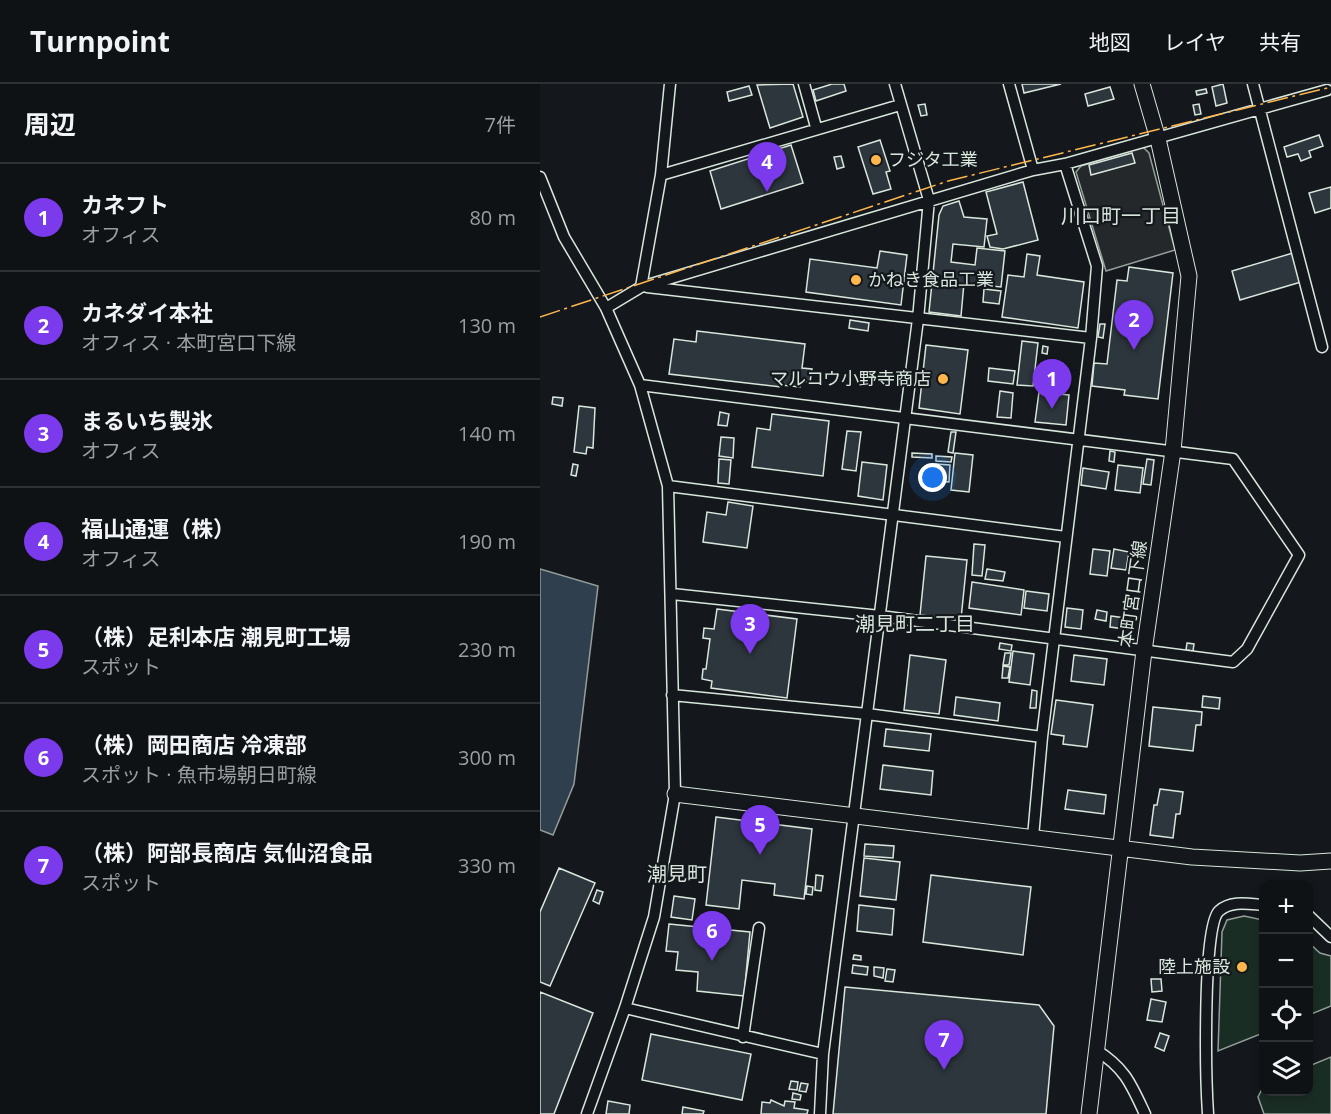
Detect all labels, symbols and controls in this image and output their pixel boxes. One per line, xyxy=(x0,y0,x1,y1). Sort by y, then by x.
text: Turnpoint xyxy=(30,22,170,60)
text: 地図 xyxy=(1089,28,1131,56)
text: レイヤ xyxy=(1164,28,1226,56)
text: 共有 xyxy=(1259,28,1301,56)
text: 周辺 xyxy=(24,106,76,142)
text: 7件 xyxy=(485,111,516,138)
pin: 4 xyxy=(748,142,786,192)
place label: フジタ工業 xyxy=(888,147,978,171)
marker: フジタ工業 xyxy=(869,153,883,167)
text: カネフト xyxy=(81,189,169,219)
district label: 川口町一丁目 xyxy=(1061,202,1181,229)
text: 1 xyxy=(38,204,49,231)
text: 80 m xyxy=(469,204,516,231)
text: オフィス xyxy=(81,221,161,248)
place label: かねき食品工業 xyxy=(868,267,994,291)
marker: かねき食品工業 xyxy=(849,273,863,287)
text: カネダイ本社 xyxy=(81,297,213,327)
pin: 2 xyxy=(1114,300,1154,350)
text: 2 xyxy=(38,312,49,339)
text: 130 m xyxy=(458,312,516,339)
text: オフィス · 本町宮口下線 xyxy=(81,329,296,356)
pin: 1 xyxy=(1032,360,1072,409)
place label: マルコウ小野寺商店 xyxy=(770,366,931,390)
marker: マルコウ小野寺商店 xyxy=(936,372,950,386)
text: まるいち製氷 xyxy=(81,405,213,435)
text: 3 xyxy=(38,420,49,447)
text: 140 m xyxy=(458,420,516,447)
text: オフィス xyxy=(81,437,161,464)
your location xyxy=(918,463,947,492)
text: 福山通運（株） xyxy=(81,513,235,543)
text: 4 xyxy=(38,528,49,555)
text: 190 m xyxy=(458,528,516,555)
street label: 本町宮口下線 xyxy=(1113,539,1151,649)
text: オフィス xyxy=(81,545,161,572)
pin: 3 xyxy=(730,604,770,654)
district label: 潮見町二丁目 xyxy=(855,610,975,637)
text: （株）足利本店 潮見町工場 xyxy=(81,621,351,651)
text: 5 xyxy=(38,636,49,663)
text: 230 m xyxy=(458,636,516,663)
text: スポット xyxy=(81,653,161,680)
text: （株）岡田商店 冷凍部 xyxy=(81,729,307,759)
text: 6 xyxy=(38,744,49,771)
text: 300 m xyxy=(458,744,516,771)
text: スポット · 魚市場朝日町線 xyxy=(81,761,317,788)
pin: 5 xyxy=(740,806,780,855)
text: （株）阿部長商店 気仙沼食品 xyxy=(81,837,373,867)
text: 7 xyxy=(38,852,49,879)
text: 330 m xyxy=(458,852,516,879)
district label: 潮見町 xyxy=(647,860,707,887)
text: スポット xyxy=(81,869,161,896)
map controls xyxy=(1259,880,1313,1096)
button: + xyxy=(1259,880,1313,934)
pin: 6 xyxy=(692,912,732,961)
button: − xyxy=(1259,934,1313,988)
place label: 陸上施設 xyxy=(1158,954,1230,978)
marker: 陸上施設 xyxy=(1235,960,1249,974)
button: locate xyxy=(1259,988,1313,1042)
pin: 7 xyxy=(924,1020,964,1070)
button: layers xyxy=(1259,1042,1313,1096)

